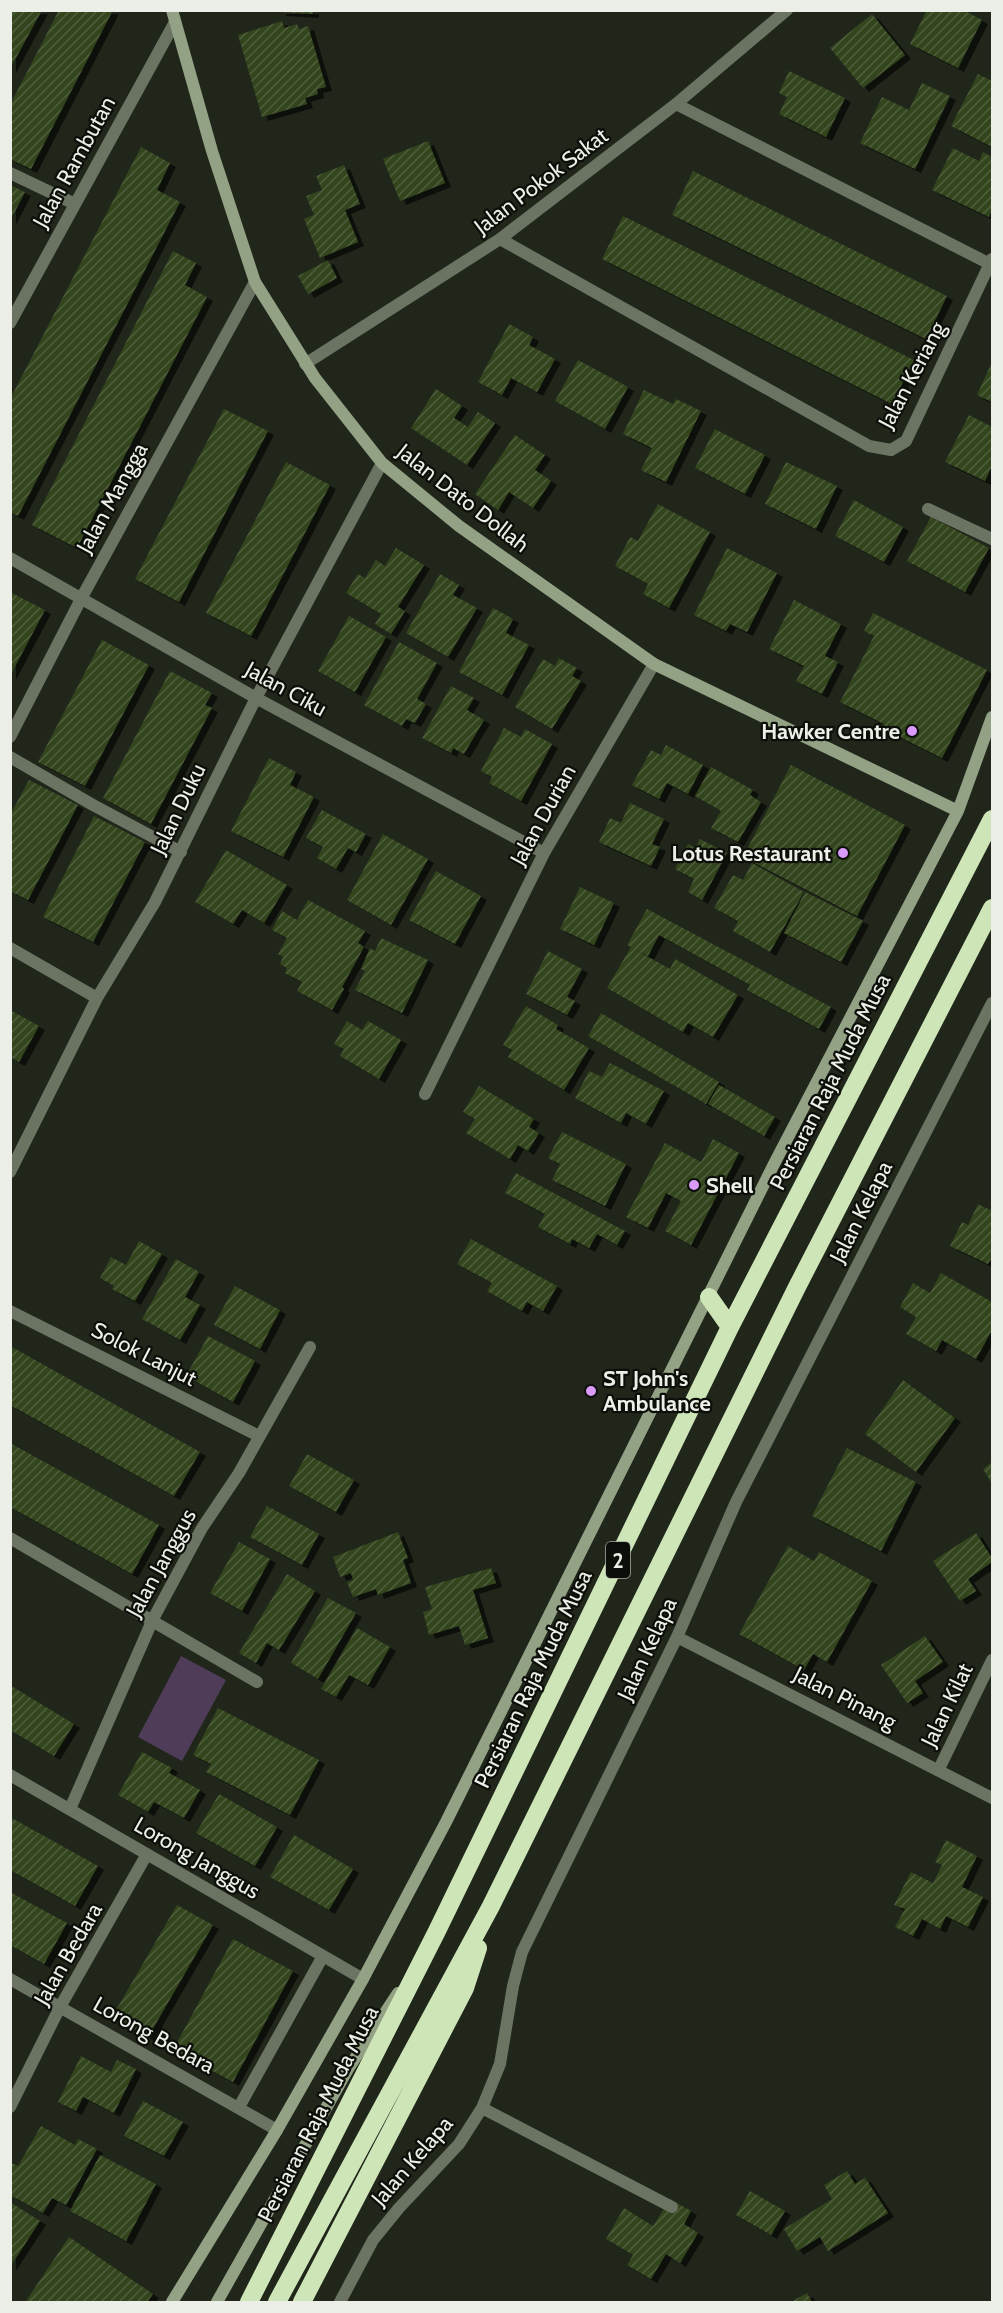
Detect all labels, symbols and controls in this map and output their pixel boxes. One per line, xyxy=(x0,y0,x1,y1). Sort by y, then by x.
street label: Jalan Rambutan xyxy=(26,92,121,233)
street label: Jalan Pokok Sakat xyxy=(468,122,614,241)
street label: Jalan Keriang xyxy=(872,316,952,434)
street label: Jalan Dato Dollah xyxy=(391,437,534,558)
street label: Jalan Mangga xyxy=(70,438,154,559)
street label: Jalan Ciku xyxy=(240,655,332,722)
place label: Hawker Centre xyxy=(761,718,900,745)
marker: Hawker Centre xyxy=(905,724,919,738)
street label: Jalan Duku xyxy=(144,759,212,860)
street label: Jalan Durian xyxy=(504,760,582,871)
place label: Lotus Restaurant xyxy=(672,840,831,867)
marker: Lotus Restaurant xyxy=(836,846,850,860)
street label: Persiaran Raja Muda Musa xyxy=(764,969,896,1195)
street label: Jalan Kelapa xyxy=(823,1156,898,1268)
place label: Shell xyxy=(706,1172,754,1199)
marker: Shell xyxy=(687,1178,701,1192)
street label: Solok Lanjut xyxy=(87,1316,202,1392)
place label: ST John's Ambulance xyxy=(603,1365,711,1417)
marker: ST John's Ambulance xyxy=(584,1384,598,1398)
street label: Jalan Janggus xyxy=(120,1504,202,1623)
road number: 2 xyxy=(606,1542,630,1578)
street label: Persiaran Raja Muda Musa xyxy=(468,1565,598,1792)
street label: Jalan Kelapa xyxy=(611,1593,683,1706)
street label: Jalan Kilat xyxy=(915,1658,979,1752)
street label: Jalan Pinang xyxy=(788,1660,902,1736)
street label: Lorong Janggus xyxy=(129,1811,265,1905)
street label: Jalan Bedara xyxy=(27,1898,108,2011)
street label: Lorong Bedara xyxy=(89,1991,220,2080)
street label: Persiaran Raja Muda Musa xyxy=(252,2001,384,2227)
street label: Jalan Kelapa xyxy=(365,2110,459,2212)

